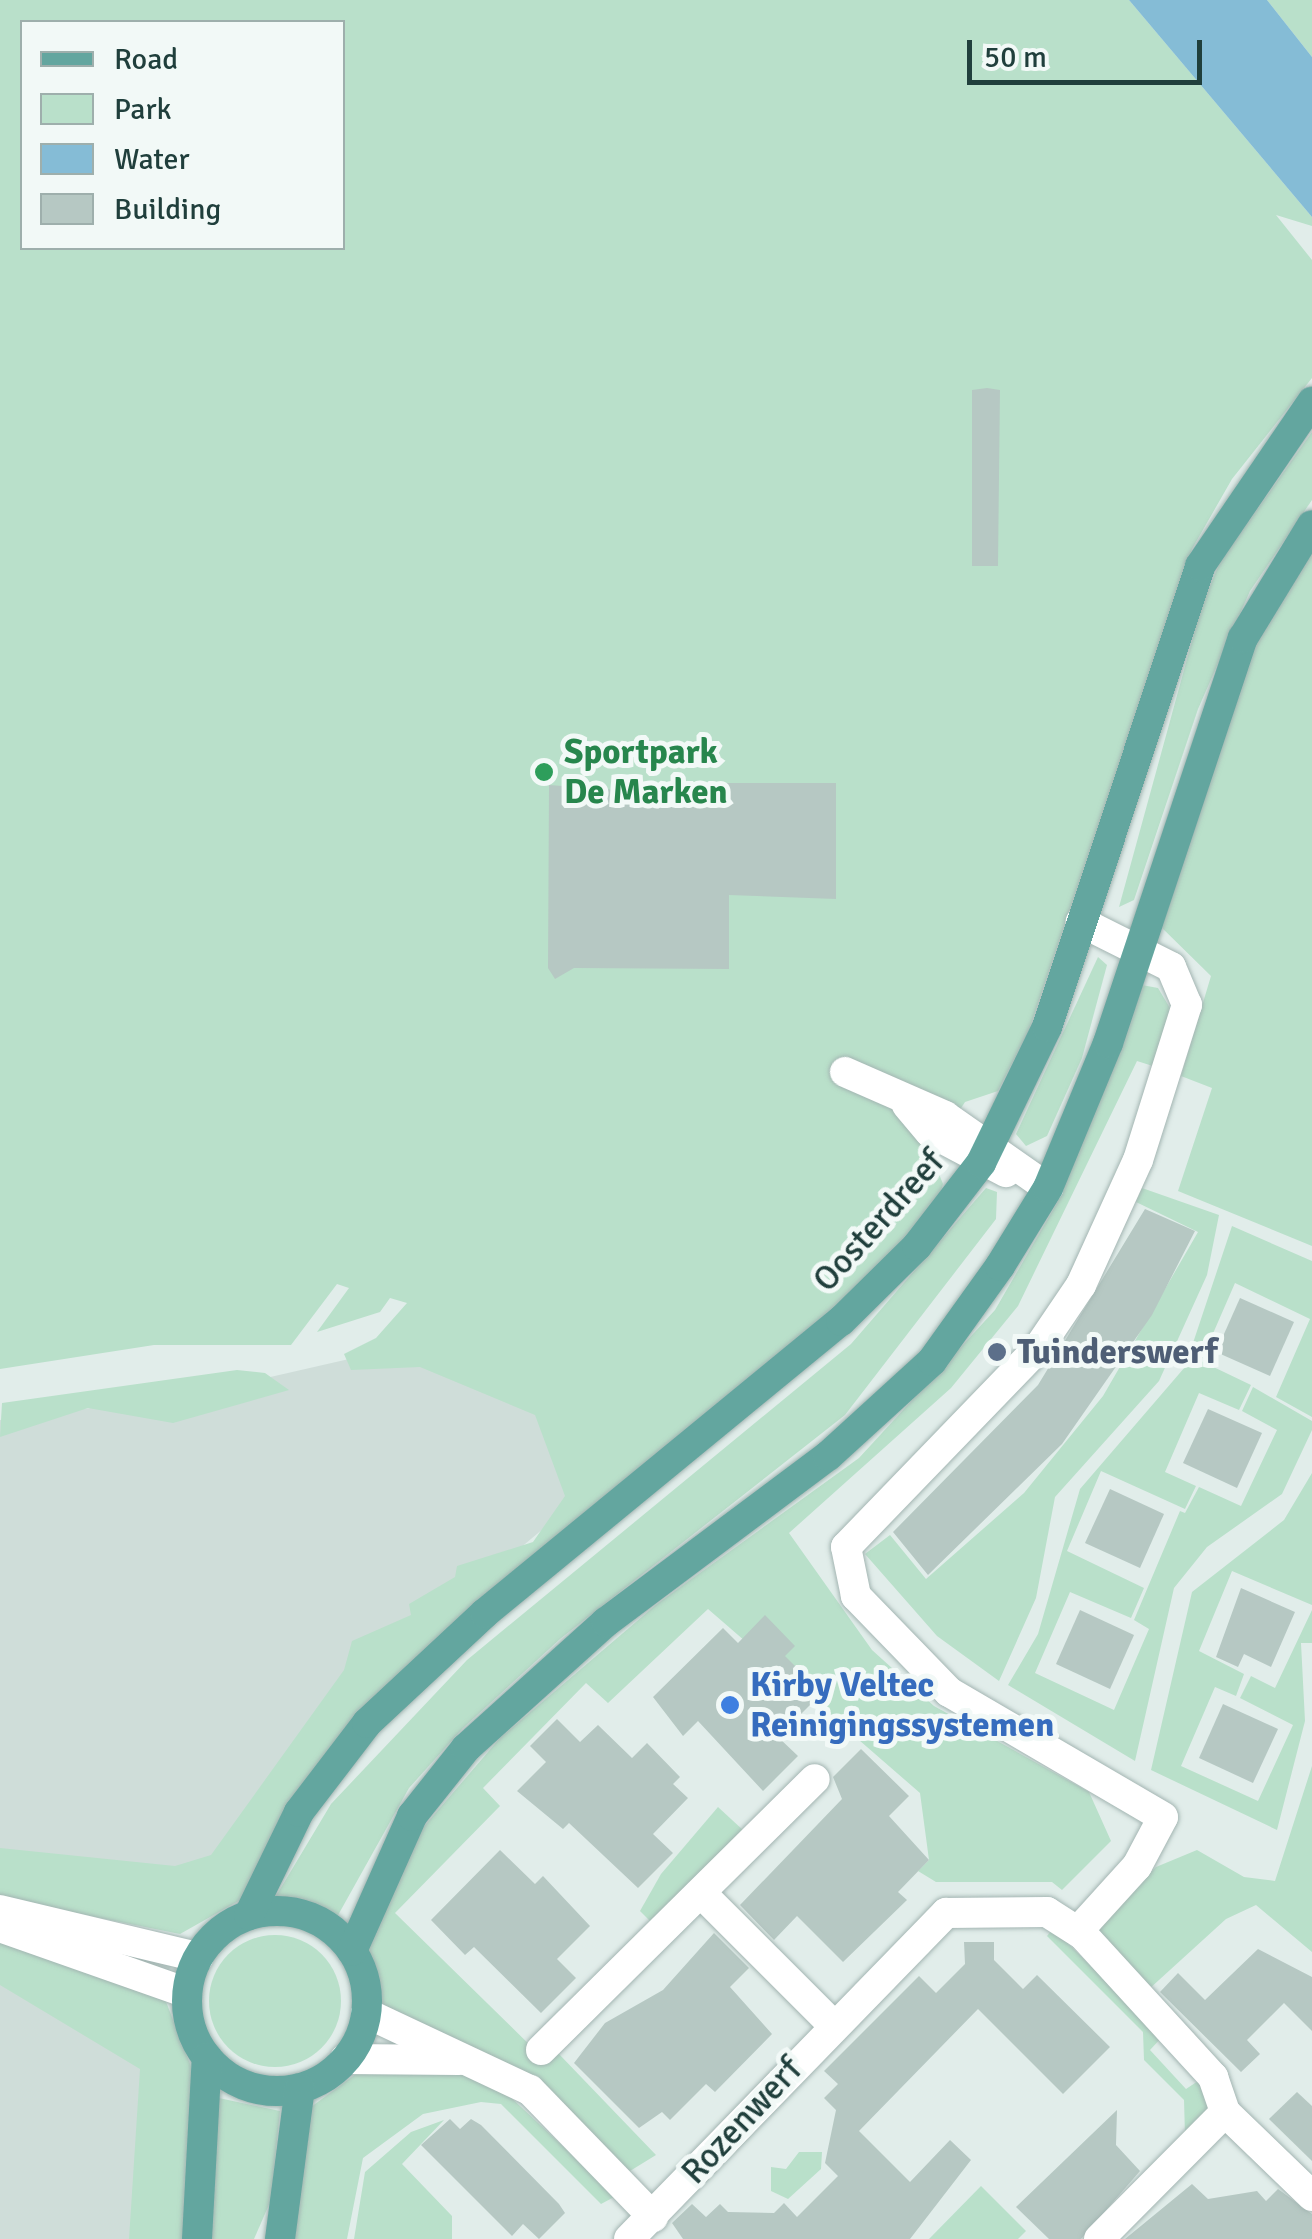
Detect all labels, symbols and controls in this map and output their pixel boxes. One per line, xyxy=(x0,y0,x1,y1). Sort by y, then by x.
legend xyxy=(20,20,345,250)
scale bar xyxy=(972,20,1207,82)
text: 50 m xyxy=(984,39,1047,76)
text: Road xyxy=(114,41,178,78)
text: Park xyxy=(114,91,172,128)
text: Water xyxy=(114,141,190,178)
text: Building xyxy=(114,191,221,228)
place label: Sportpark De Marken xyxy=(564,731,728,813)
marker: Sportpark De Marken xyxy=(533,761,555,783)
street label: Oosterdreef xyxy=(804,1142,954,1300)
place label: Tuinderswerf xyxy=(1017,1331,1218,1373)
marker: Tuinderswerf xyxy=(986,1341,1008,1363)
place label: Kirby Veltec Reinigingssystemen xyxy=(750,1664,1054,1746)
marker: Kirby Veltec Reinigingssystemen xyxy=(719,1694,741,1716)
street label: Rozenwerf xyxy=(673,2049,811,2193)

